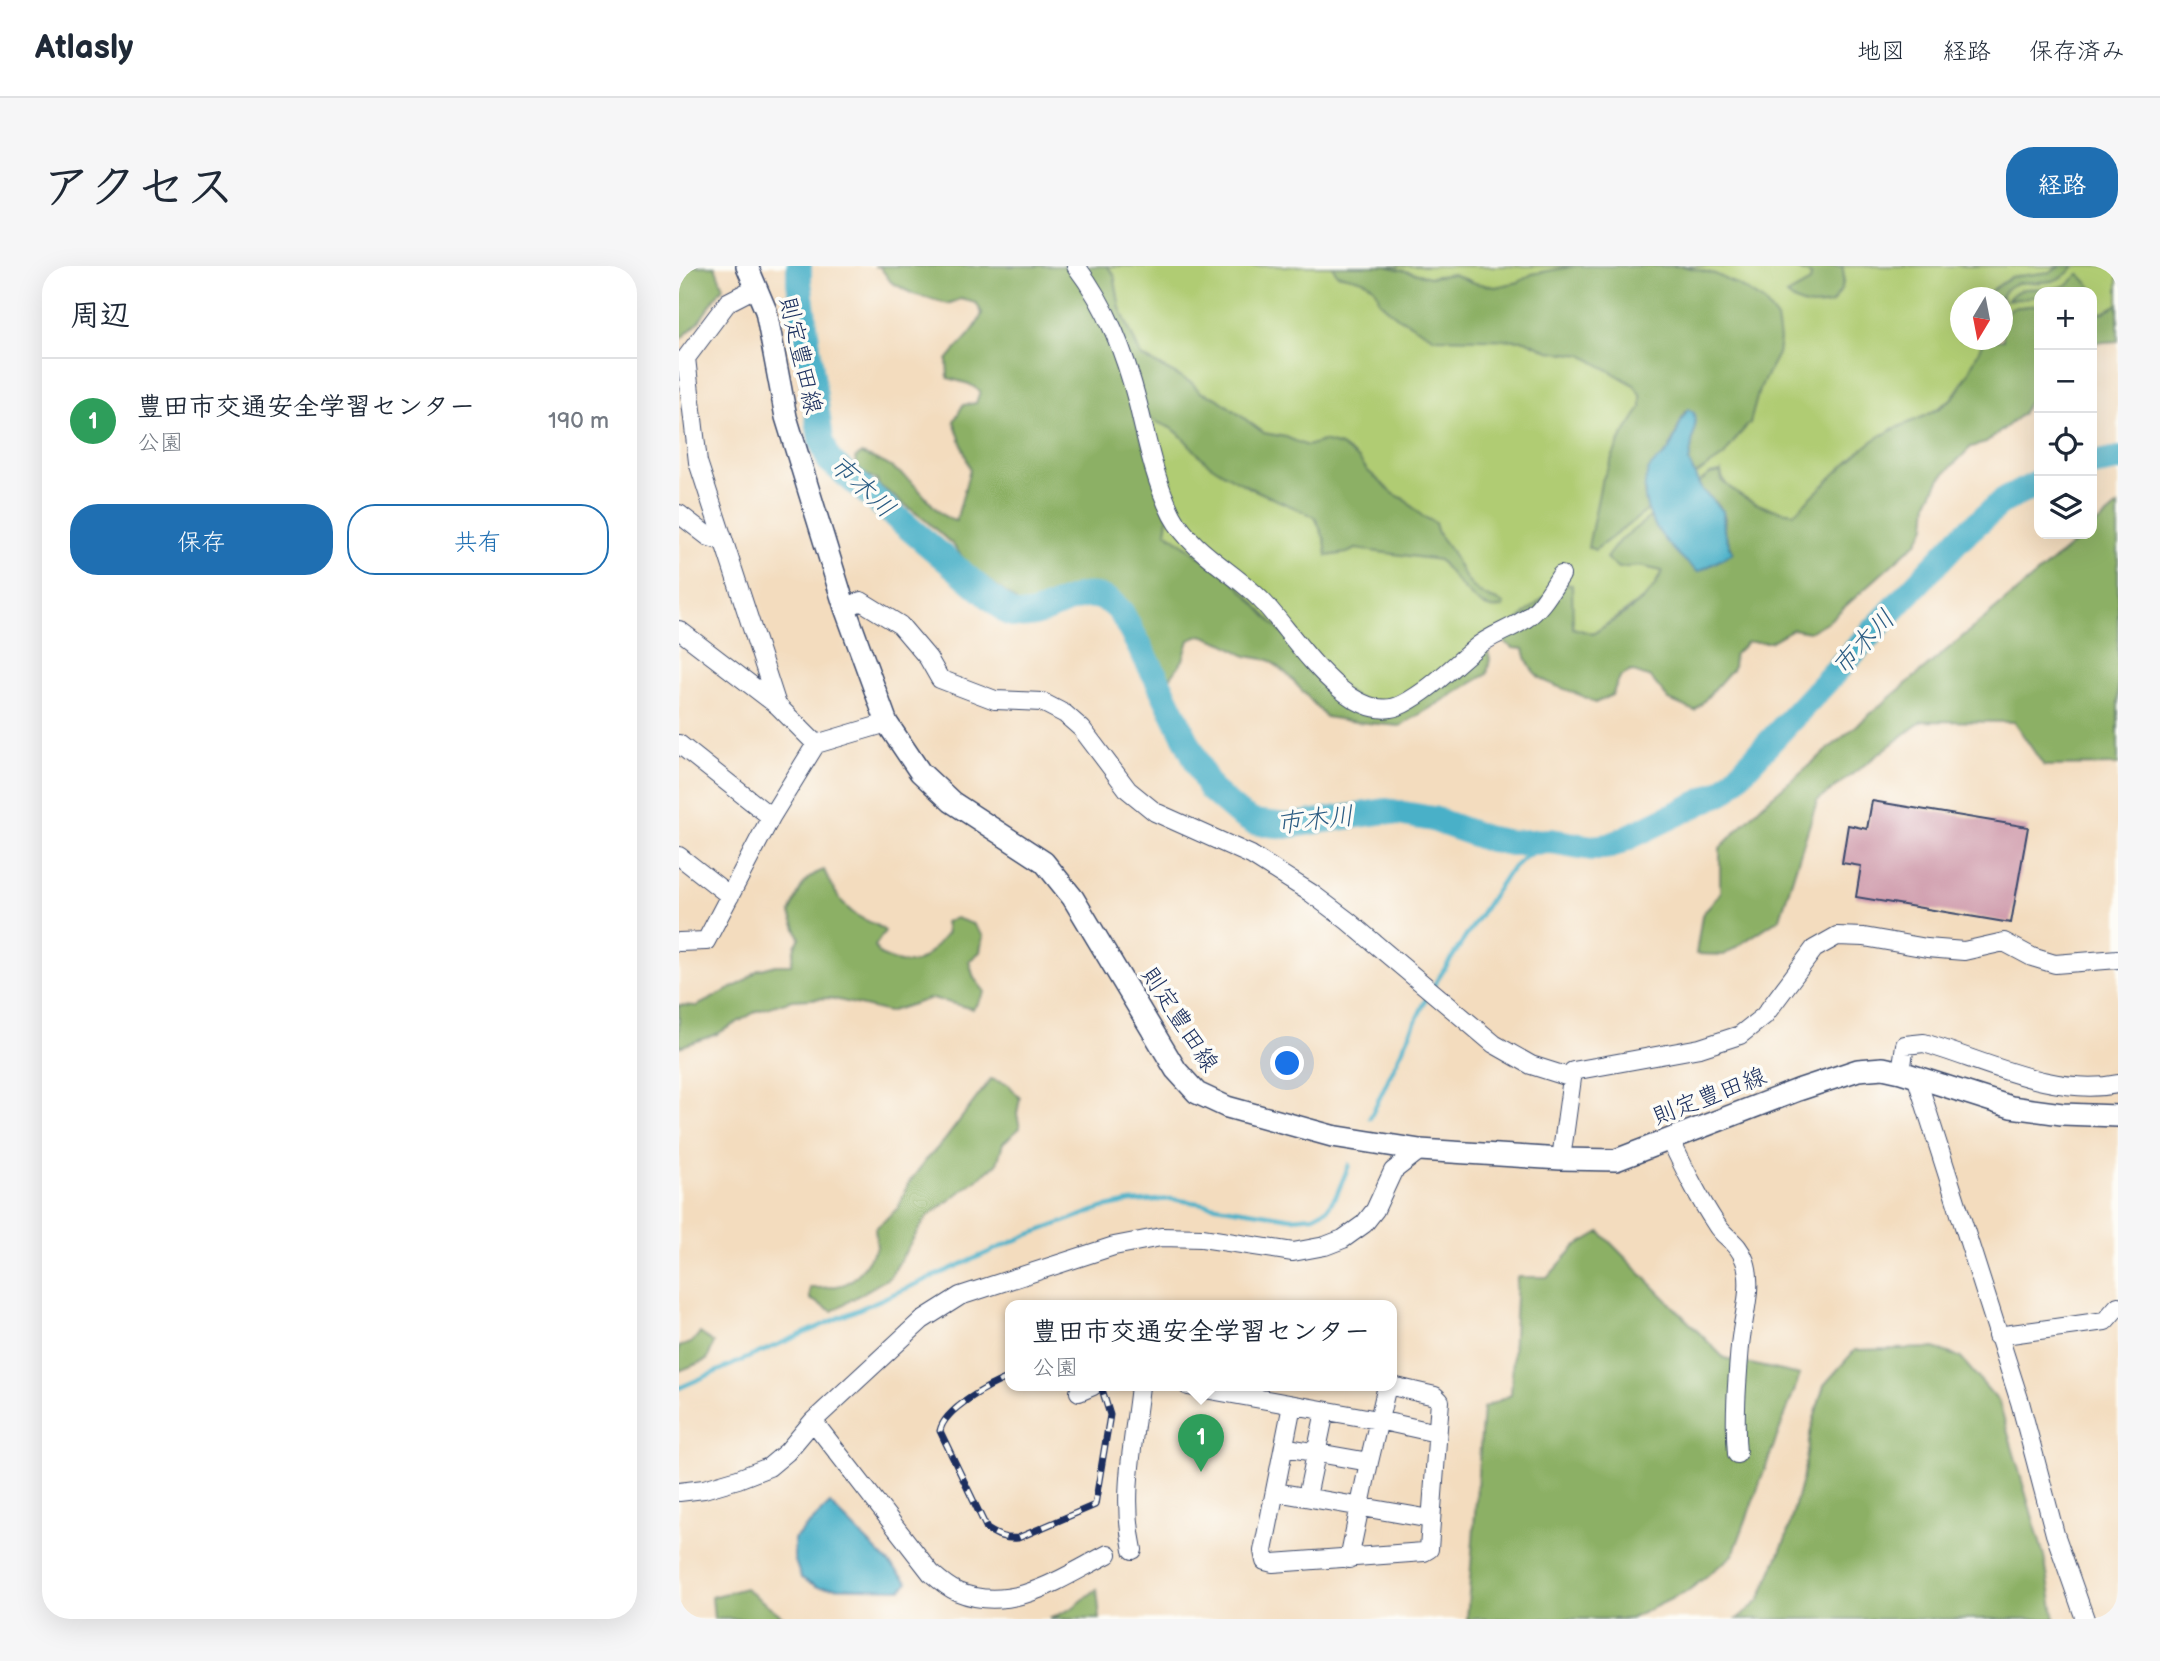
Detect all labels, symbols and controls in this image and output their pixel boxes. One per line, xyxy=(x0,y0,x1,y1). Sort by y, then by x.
text: Atlasly xyxy=(35,28,133,68)
text: 地図 xyxy=(1857,37,1905,66)
text: 経路 xyxy=(1943,37,1991,66)
text: 保存済み xyxy=(2029,37,2125,66)
button: 経路 xyxy=(2006,147,2118,218)
text: アクセス xyxy=(42,159,235,218)
north arrow xyxy=(1950,287,2013,350)
map controls xyxy=(2034,287,2097,539)
button: + xyxy=(2034,287,2097,350)
street label: 則定豊田線 xyxy=(773,293,828,417)
text: 周辺 xyxy=(70,298,130,334)
button: − xyxy=(2034,350,2097,413)
text: 豊田市交通安全学習センター xyxy=(137,392,475,423)
text: 1 xyxy=(88,407,98,435)
text: 190 m xyxy=(548,407,609,435)
button: locate xyxy=(2034,413,2097,476)
text: 公園 xyxy=(137,429,183,457)
water label: 市木川 xyxy=(823,449,901,525)
button: layers xyxy=(2034,476,2097,539)
button: 保存 xyxy=(70,504,333,575)
button: 共有 xyxy=(347,504,609,575)
water label: 市木川 xyxy=(1826,604,1902,682)
water label: 市木川 xyxy=(1275,801,1356,840)
street label: 則定豊田線 xyxy=(1135,961,1224,1077)
your location xyxy=(1270,1046,1304,1080)
street label: 則定豊田線 xyxy=(1648,1061,1770,1132)
popup xyxy=(1005,1300,1397,1391)
text: 豊田市交通安全学習センター xyxy=(1032,1317,1370,1348)
text: 公園 xyxy=(1032,1354,1078,1382)
pin: 1 xyxy=(1178,1414,1224,1472)

